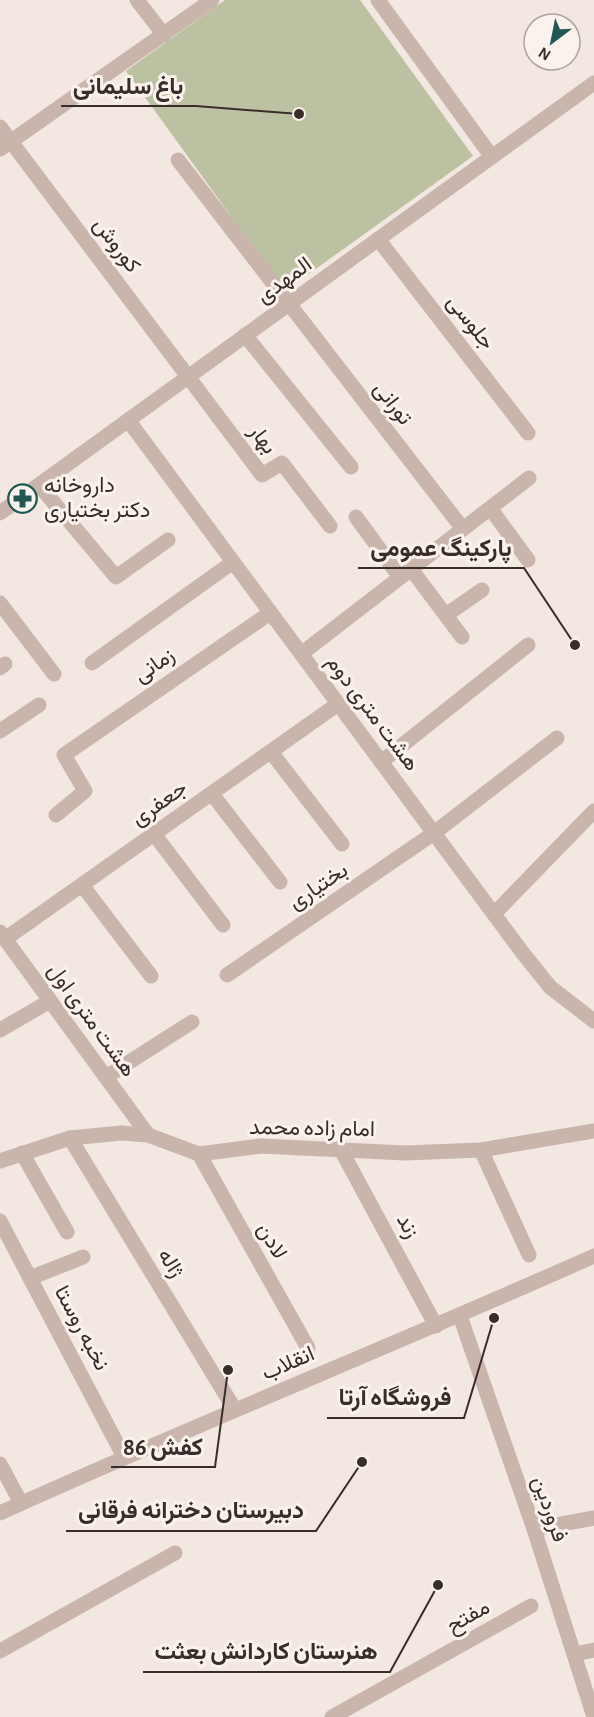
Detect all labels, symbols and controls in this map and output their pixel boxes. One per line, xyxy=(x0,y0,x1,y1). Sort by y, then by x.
north arrow xyxy=(522,12,582,72)
text: N xyxy=(536,44,554,64)
callout: باغ سلیمانی xyxy=(61,64,196,106)
text: باغ سلیمانی xyxy=(73,75,183,102)
street label: کوروش xyxy=(88,213,145,278)
street label: المهدی xyxy=(252,253,317,309)
street label: جلوسی xyxy=(441,290,499,355)
street label: تورانی xyxy=(368,377,417,430)
street label: بهار xyxy=(243,419,281,459)
place label: داروخانه دکتر بختیاری xyxy=(44,474,150,523)
pharmacy icon: داروخانه دکتر بختیاری xyxy=(7,482,39,514)
callout: پارکینگ عمومی xyxy=(358,526,524,568)
text: پارکینگ عمومی xyxy=(370,536,512,564)
street label: زمانی xyxy=(130,643,179,688)
street label: هشت متری دوم xyxy=(320,651,423,777)
street label: جعفری xyxy=(127,776,192,832)
street label: بختیاری xyxy=(284,858,353,915)
street label: هشت متری اول xyxy=(42,959,140,1082)
street label: امام زاده محمد xyxy=(249,1116,375,1143)
street label: زند xyxy=(391,1210,423,1243)
street label: لادن xyxy=(252,1219,291,1263)
street label: ژاله xyxy=(152,1245,188,1283)
street label: نخبه روستا xyxy=(49,1282,113,1375)
street label: انقلاب xyxy=(258,1342,318,1385)
callout: فروشگاه آرتا xyxy=(327,1376,464,1418)
text: فروشگاه آرتا xyxy=(339,1385,451,1412)
callout: کفش 86 xyxy=(111,1425,215,1467)
text: کفش 86 xyxy=(123,1436,203,1461)
street label: فروردین xyxy=(527,1473,571,1545)
callout: دبیرستان دخترانه فرقانی xyxy=(66,1489,316,1531)
text: دبیرستان دخترانه فرقانی xyxy=(78,1499,304,1525)
street label: مفتح xyxy=(443,1595,495,1639)
callout: هنرستان کاردانش بعثت xyxy=(143,1630,390,1672)
text: هنرستان کاردانش بعثت xyxy=(154,1640,378,1666)

